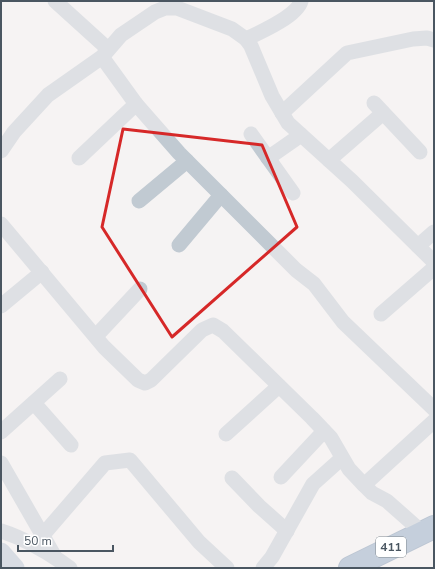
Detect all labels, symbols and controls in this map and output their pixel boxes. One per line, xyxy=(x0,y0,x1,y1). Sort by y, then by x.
scale bar xyxy=(18,527,113,553)
text: 50 m xyxy=(24,533,52,549)
road number: 411 xyxy=(376,537,406,557)

